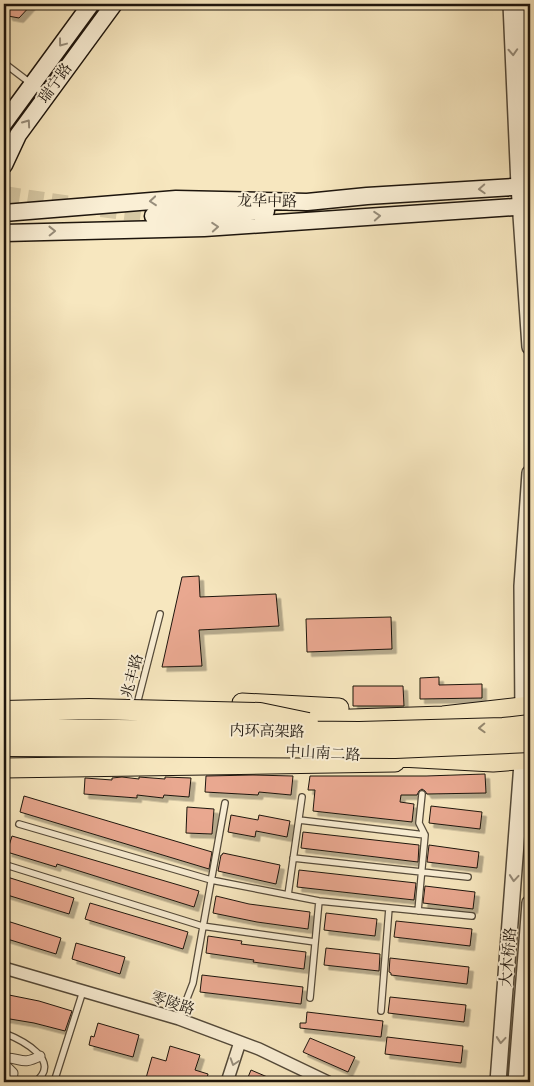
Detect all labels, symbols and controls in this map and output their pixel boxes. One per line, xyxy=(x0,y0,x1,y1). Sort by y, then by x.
one-way arrow xyxy=(59,37,68,47)
one-way arrow xyxy=(508,49,518,57)
street label: 瑞宁路 xyxy=(34,59,76,106)
one-way arrow xyxy=(21,119,30,128)
one-way arrow xyxy=(477,183,485,194)
street label: 龙华中路 xyxy=(237,190,297,211)
one-way arrow xyxy=(149,195,157,206)
one-way arrow xyxy=(373,211,381,222)
one-way arrow xyxy=(211,222,219,233)
one-way arrow xyxy=(49,226,57,237)
street label: 兆丰路 xyxy=(117,652,147,700)
street label: 内环高架路 xyxy=(229,720,305,741)
one-way arrow xyxy=(477,723,485,734)
street label: 中山南二路 xyxy=(285,741,361,764)
one-way arrow xyxy=(509,875,520,883)
street label: 大木桥路 xyxy=(495,926,520,988)
street label: 零陵路 xyxy=(149,987,197,1019)
one-way arrow xyxy=(496,1037,507,1045)
one-way arrow xyxy=(229,1057,239,1066)

